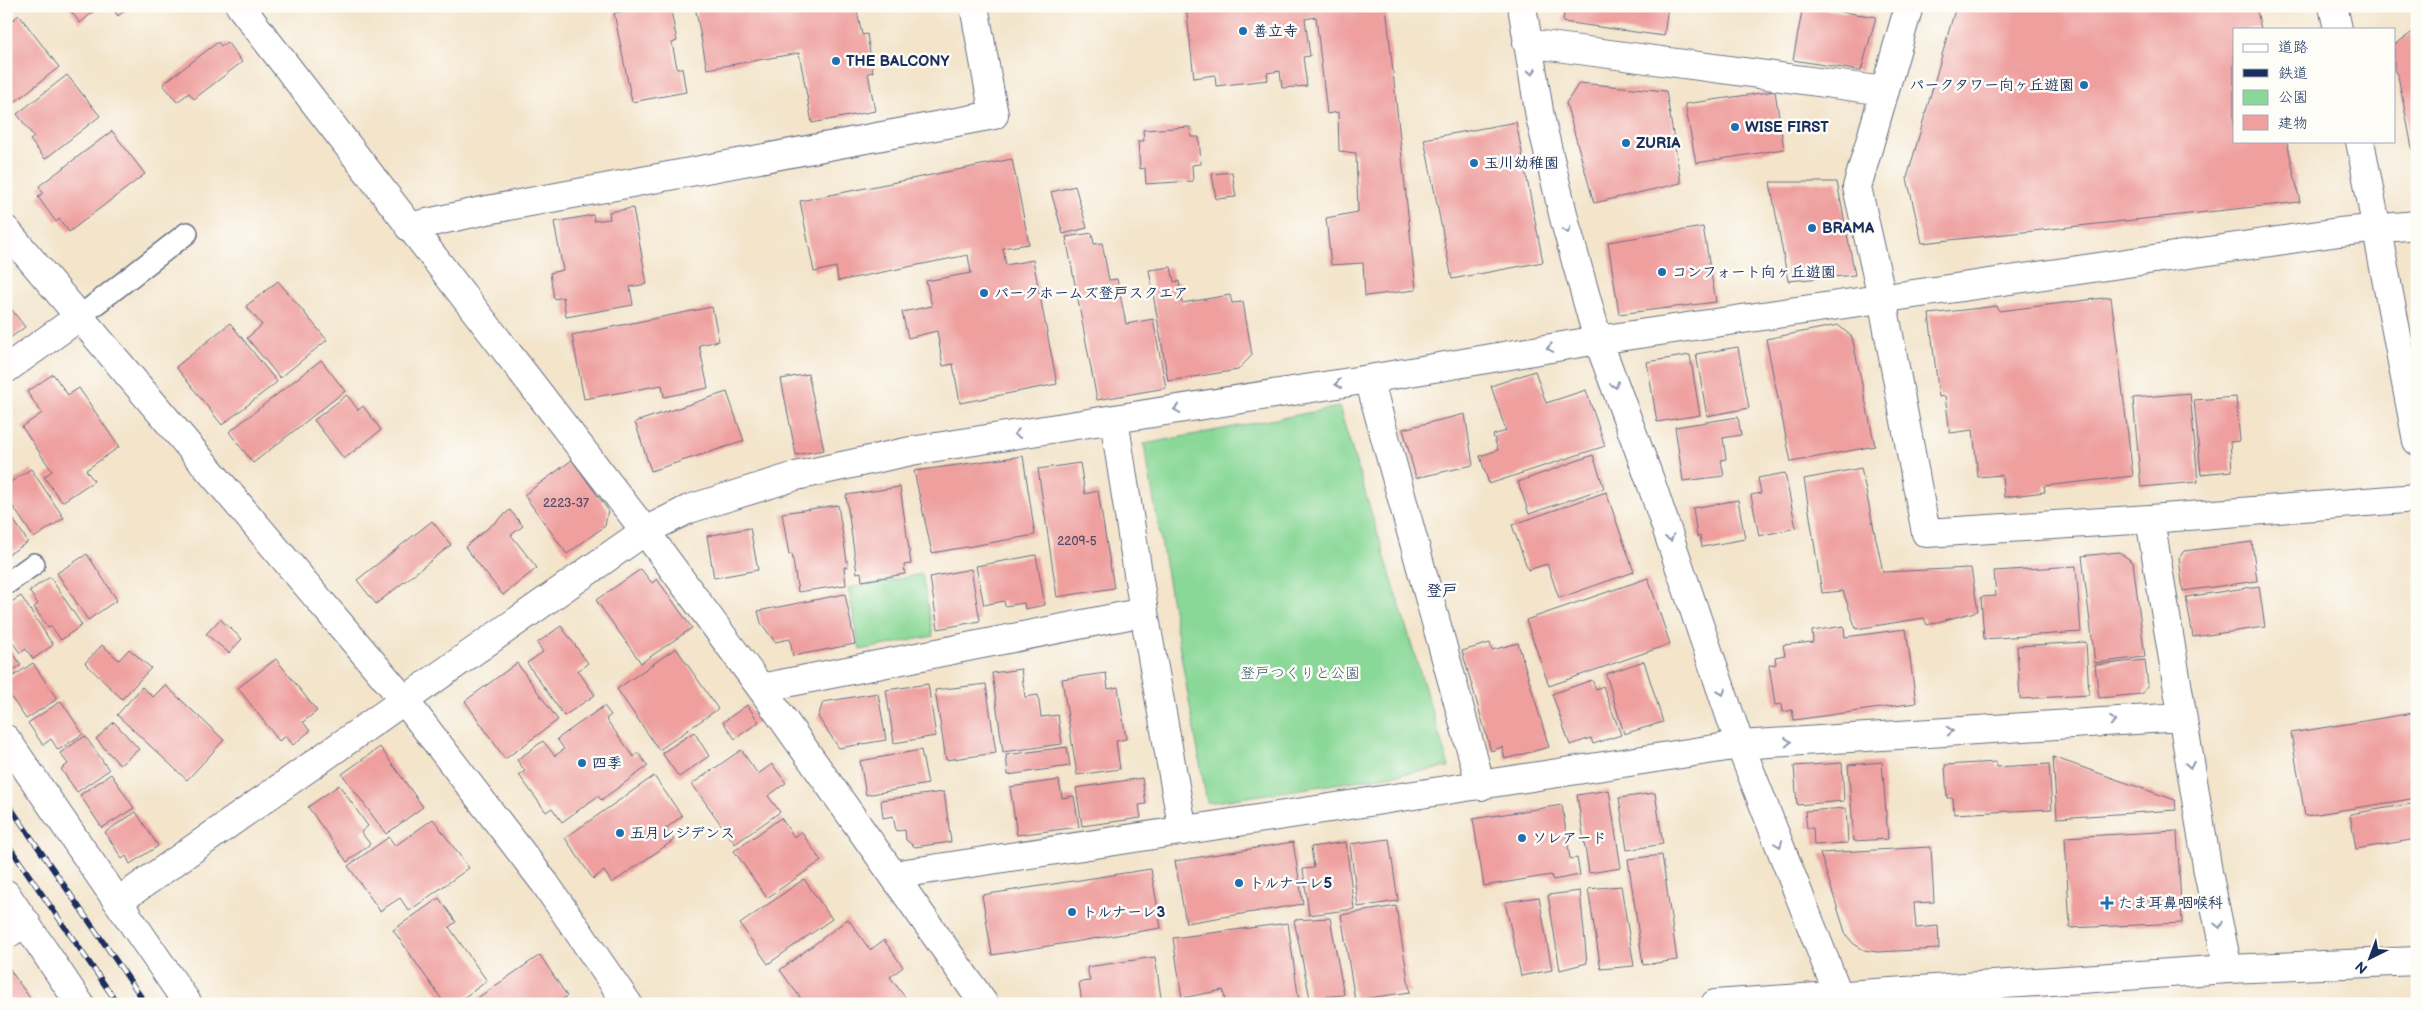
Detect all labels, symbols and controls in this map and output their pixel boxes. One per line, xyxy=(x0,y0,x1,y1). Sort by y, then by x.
place label: 善立寺 xyxy=(1253,22,1298,41)
marker: 善立寺 xyxy=(1237,25,1249,37)
legend xyxy=(2233,28,2396,142)
text: 道路 xyxy=(2278,38,2308,57)
place label: THE BALCONY xyxy=(846,52,949,71)
marker: THE BALCONY xyxy=(830,55,842,67)
text: 鉄道 xyxy=(2278,64,2308,83)
one-way arrow xyxy=(1526,67,1537,76)
place label: パークタワー向ヶ丘遊園 xyxy=(1909,76,2074,95)
marker: パークタワー向ヶ丘遊園 xyxy=(2078,79,2090,91)
text: 公園 xyxy=(2278,88,2308,107)
text: 建物 xyxy=(2278,114,2308,133)
place label: WISE FIRST xyxy=(1745,118,1829,137)
marker: WISE FIRST xyxy=(1729,121,1741,133)
place label: ZURIA xyxy=(1636,134,1681,153)
marker: ZURIA xyxy=(1620,137,1632,149)
place label: 玉川幼稚園 xyxy=(1484,154,1559,173)
marker: 玉川幼稚園 xyxy=(1468,157,1480,169)
place label: BRAMA xyxy=(1822,219,1875,238)
marker: BRAMA xyxy=(1806,222,1818,234)
one-way arrow xyxy=(1562,226,1572,234)
place label: コンフォート向ヶ丘遊園 xyxy=(1672,263,1836,282)
marker: コンフォート向ヶ丘遊園 xyxy=(1656,266,1668,278)
place label: パークホームズ登戸スクエア xyxy=(994,284,1188,303)
marker: パークホームズ登戸スクエア xyxy=(978,287,990,299)
one-way arrow xyxy=(1545,342,1554,352)
one-way arrow xyxy=(1333,378,1341,389)
one-way arrow xyxy=(1609,380,1619,389)
one-way arrow xyxy=(1173,403,1181,413)
one-way arrow xyxy=(1012,428,1021,438)
house number: 2223-37 xyxy=(543,496,589,511)
one-way arrow xyxy=(1664,533,1674,542)
house number: 2209-5 xyxy=(1057,534,1097,549)
district label: 登戸 xyxy=(1426,582,1458,601)
park label: 登戸つくりと公園 xyxy=(1240,664,1360,683)
one-way arrow xyxy=(1716,687,1726,696)
one-way arrow xyxy=(2109,716,2117,727)
one-way arrow xyxy=(1947,726,1955,737)
one-way arrow xyxy=(1784,736,1792,747)
place label: 四季 xyxy=(592,754,622,773)
marker: 四季 xyxy=(576,757,588,769)
one-way arrow xyxy=(2184,761,2195,769)
place label: 五月レジデンス xyxy=(630,824,735,843)
marker: 五月レジデンス xyxy=(614,827,626,839)
place label: ソレアード xyxy=(1532,829,1606,848)
marker: ソレアード xyxy=(1516,832,1528,844)
one-way arrow xyxy=(1772,839,1783,848)
place label: トルナーレ5 xyxy=(1249,874,1332,893)
marker: トルナーレ5 xyxy=(1233,877,1245,889)
place label: たま耳鼻咽喉科 xyxy=(2118,894,2223,913)
marker: たま耳鼻咽喉科 xyxy=(2100,896,2114,910)
place label: トルナーレ3 xyxy=(1082,903,1165,922)
marker: トルナーレ3 xyxy=(1066,906,1078,918)
one-way arrow xyxy=(2213,920,2224,929)
north arrow xyxy=(2346,932,2396,982)
text: N xyxy=(2352,957,2371,977)

